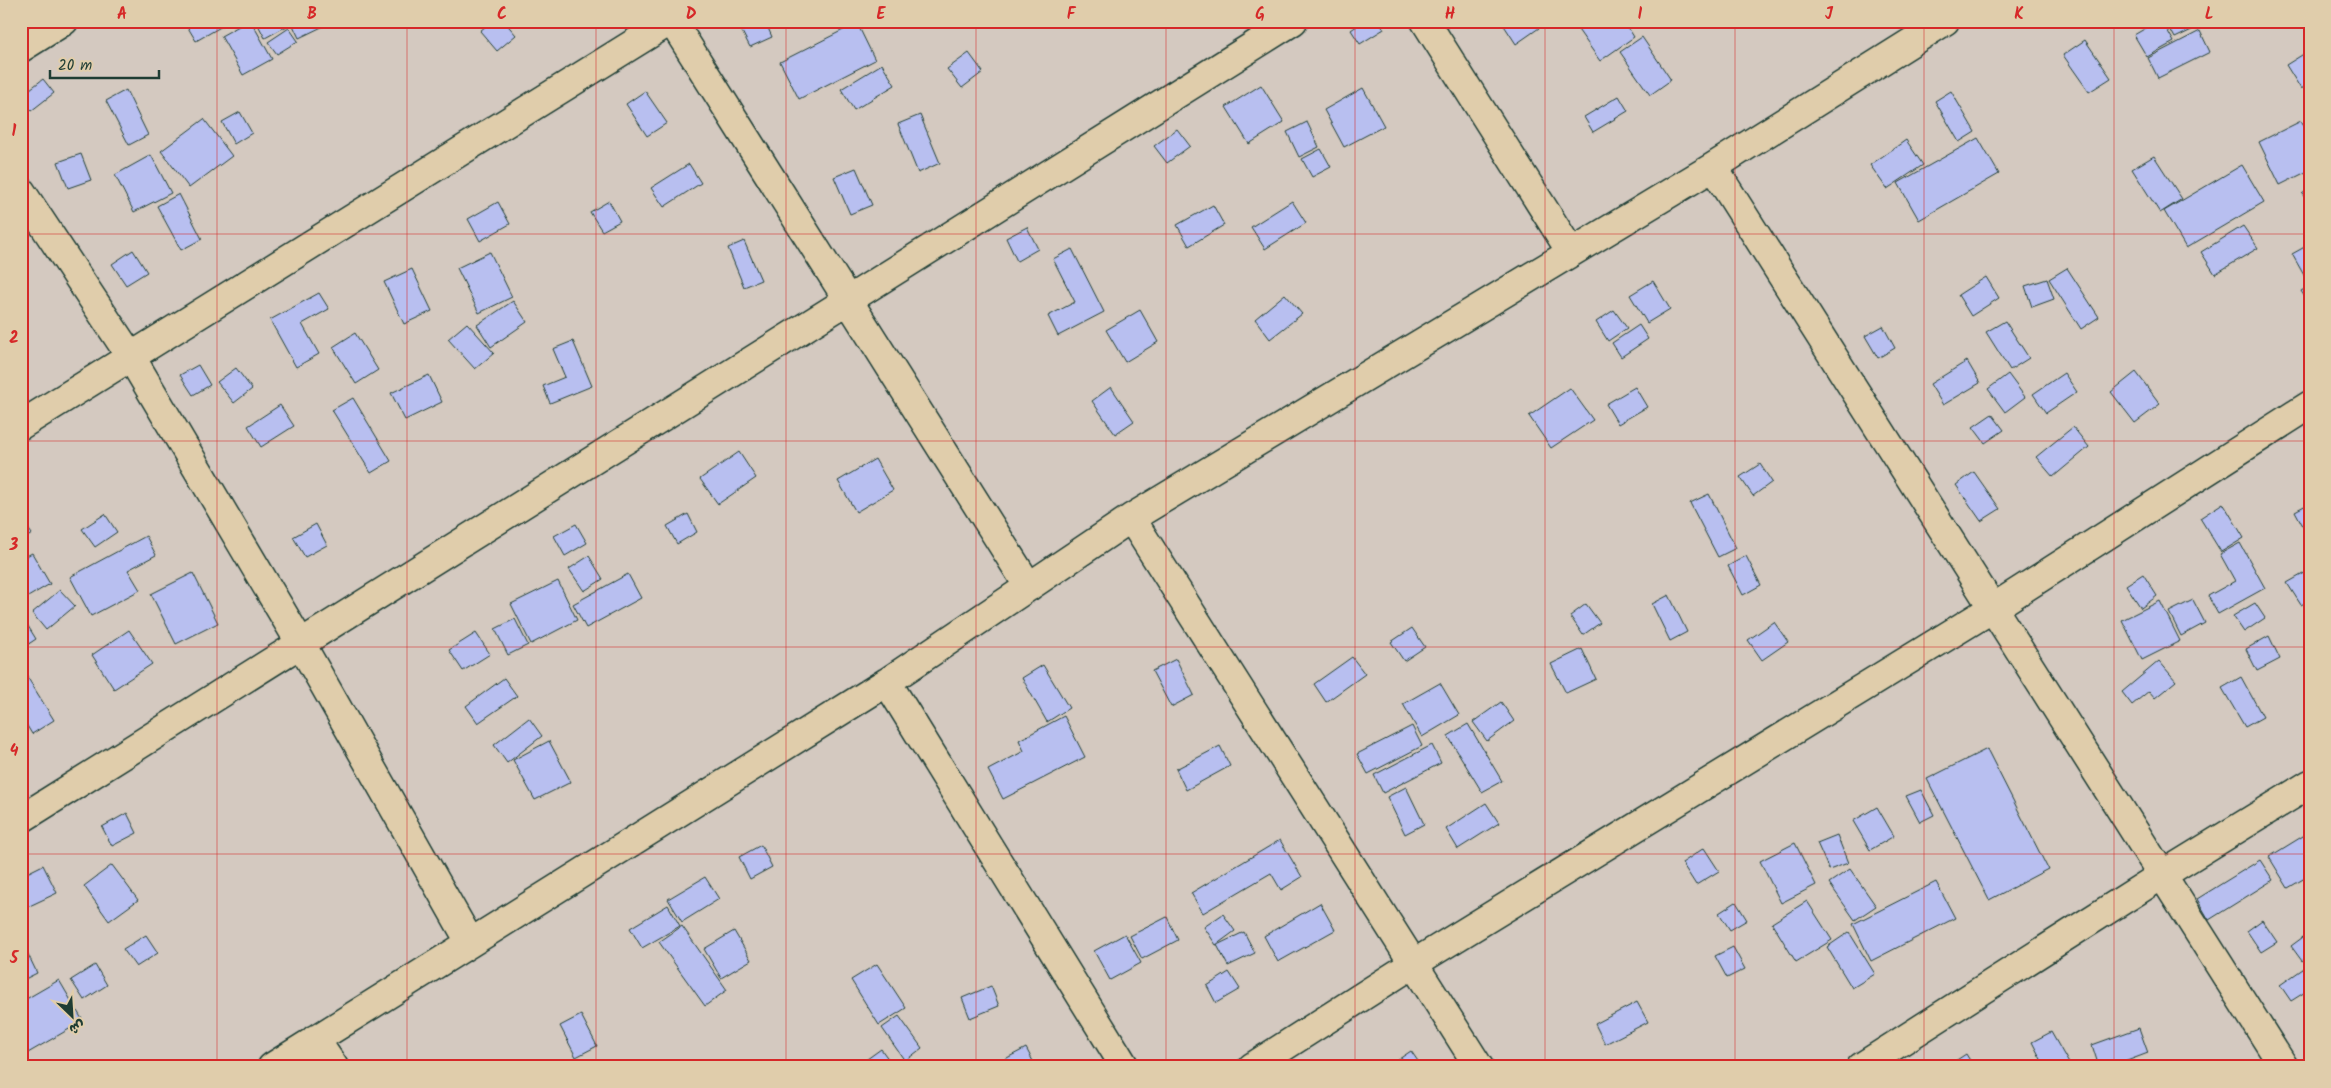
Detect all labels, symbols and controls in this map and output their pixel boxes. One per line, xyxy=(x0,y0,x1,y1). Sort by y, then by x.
text: A xyxy=(117,2,127,27)
text: B xyxy=(307,2,317,27)
text: C xyxy=(497,2,507,27)
text: D xyxy=(686,2,697,27)
text: E xyxy=(877,2,887,27)
text: F xyxy=(1067,2,1077,27)
text: G xyxy=(1255,2,1265,27)
text: H xyxy=(1445,2,1455,27)
text: I xyxy=(1638,2,1643,27)
text: J xyxy=(1825,2,1834,27)
text: K xyxy=(2014,2,2024,27)
text: L xyxy=(2205,2,2213,27)
scale bar xyxy=(50,48,159,80)
text: 20 m xyxy=(58,54,92,78)
text: 1 xyxy=(12,119,17,144)
text: 2 xyxy=(9,326,19,351)
text: 3 xyxy=(9,533,19,558)
text: 4 xyxy=(10,739,19,764)
text: 5 xyxy=(9,946,20,971)
north arrow xyxy=(48,990,98,1040)
text: ش xyxy=(65,1014,89,1040)

